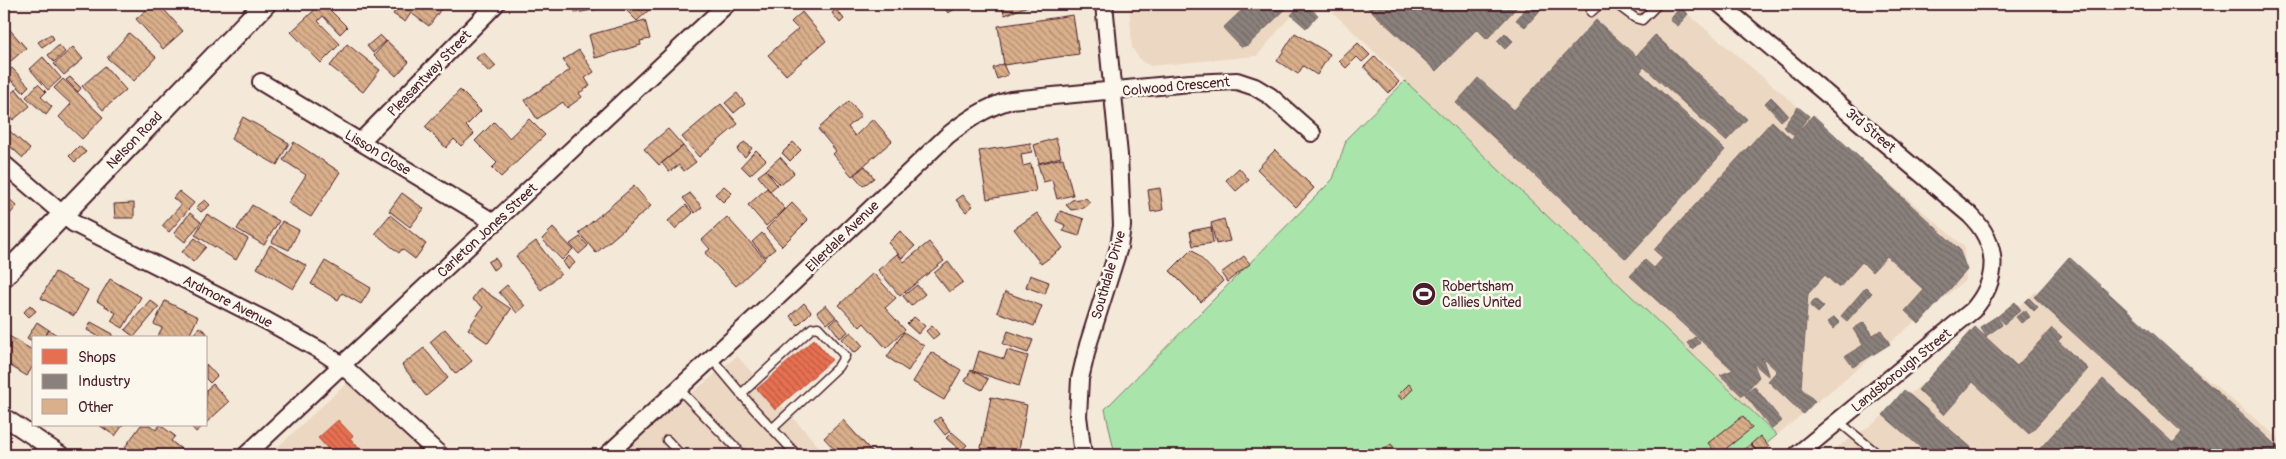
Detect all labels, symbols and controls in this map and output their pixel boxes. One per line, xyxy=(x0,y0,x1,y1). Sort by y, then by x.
street label: Pleasantway Street xyxy=(384,26,475,120)
street label: Colwood Crescent xyxy=(1122,73,1231,100)
street label: 3rd Street xyxy=(1842,104,1900,157)
street label: Nelson Road xyxy=(103,108,166,173)
street label: Lisson Close xyxy=(342,126,414,179)
street label: Carleton Jones Street xyxy=(434,179,541,281)
street label: Ellerdale Avenue xyxy=(802,197,883,276)
street label: Southdale Drive xyxy=(1088,229,1129,321)
street label: Ardmore Avenue xyxy=(180,272,276,331)
place label: Robertsham Callies United xyxy=(1442,278,1522,311)
sports icon: Robertsham Callies United xyxy=(1411,281,1437,307)
street label: Landsborough Street xyxy=(1848,325,1955,416)
legend xyxy=(32,336,208,426)
text: Shops xyxy=(78,348,116,367)
text: Industry xyxy=(78,372,131,391)
text: Other xyxy=(78,398,114,417)

